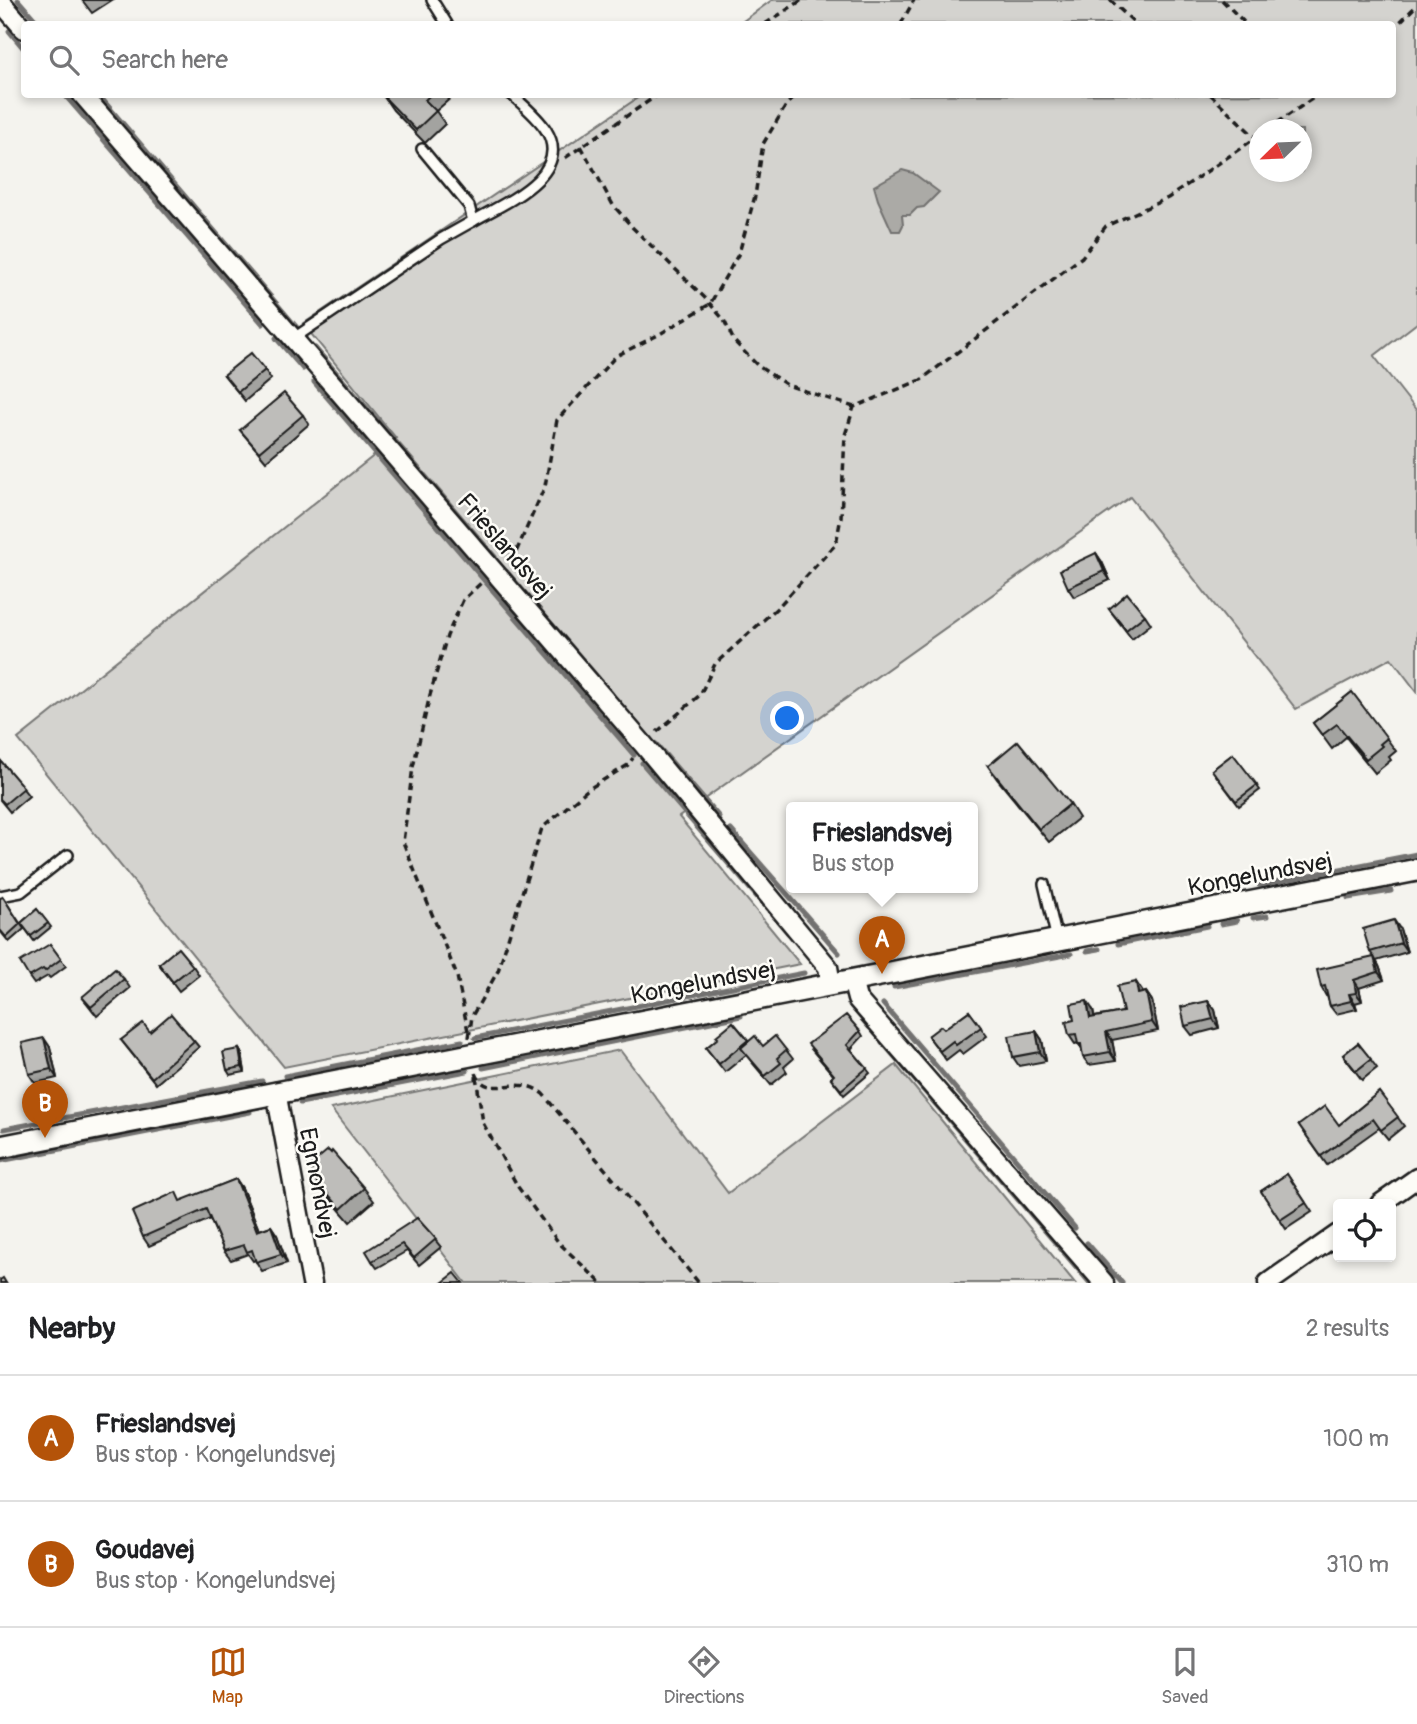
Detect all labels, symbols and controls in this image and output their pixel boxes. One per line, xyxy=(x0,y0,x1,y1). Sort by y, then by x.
search box xyxy=(21,21,1396,98)
icon: search xyxy=(45,41,83,79)
text: Search here xyxy=(101,44,228,76)
north arrow xyxy=(1249,119,1312,182)
street label: Frieslandsvej xyxy=(451,488,558,605)
your location xyxy=(770,701,804,735)
popup xyxy=(786,802,978,893)
text: Frieslandsvej xyxy=(811,817,953,849)
street label: Kongelundsvej xyxy=(1185,846,1335,903)
text: Bus stop xyxy=(811,849,894,878)
pin: A xyxy=(859,916,905,974)
street label: Kongelundsvej xyxy=(628,954,778,1011)
pin: B xyxy=(22,1080,68,1138)
street label: Egmondvej xyxy=(293,1125,342,1241)
map controls xyxy=(1333,1199,1396,1262)
button: locate xyxy=(1333,1199,1396,1262)
text: Nearby xyxy=(28,1310,115,1347)
text: 2 results xyxy=(1306,1314,1389,1343)
text: Frieslandsvej xyxy=(95,1408,236,1440)
text: A xyxy=(44,1424,58,1453)
text: 100 m xyxy=(1323,1424,1389,1453)
text: Bus stop · Kongelundsvej xyxy=(95,1440,336,1469)
text: Goudavej xyxy=(95,1534,195,1566)
text: B xyxy=(44,1550,58,1579)
text: 310 m xyxy=(1326,1550,1389,1579)
text: Bus stop · Kongelundsvej xyxy=(95,1566,336,1595)
tab: Map xyxy=(209,1643,247,1709)
tab: Directions xyxy=(664,1643,744,1709)
tab: Saved xyxy=(1161,1643,1208,1709)

